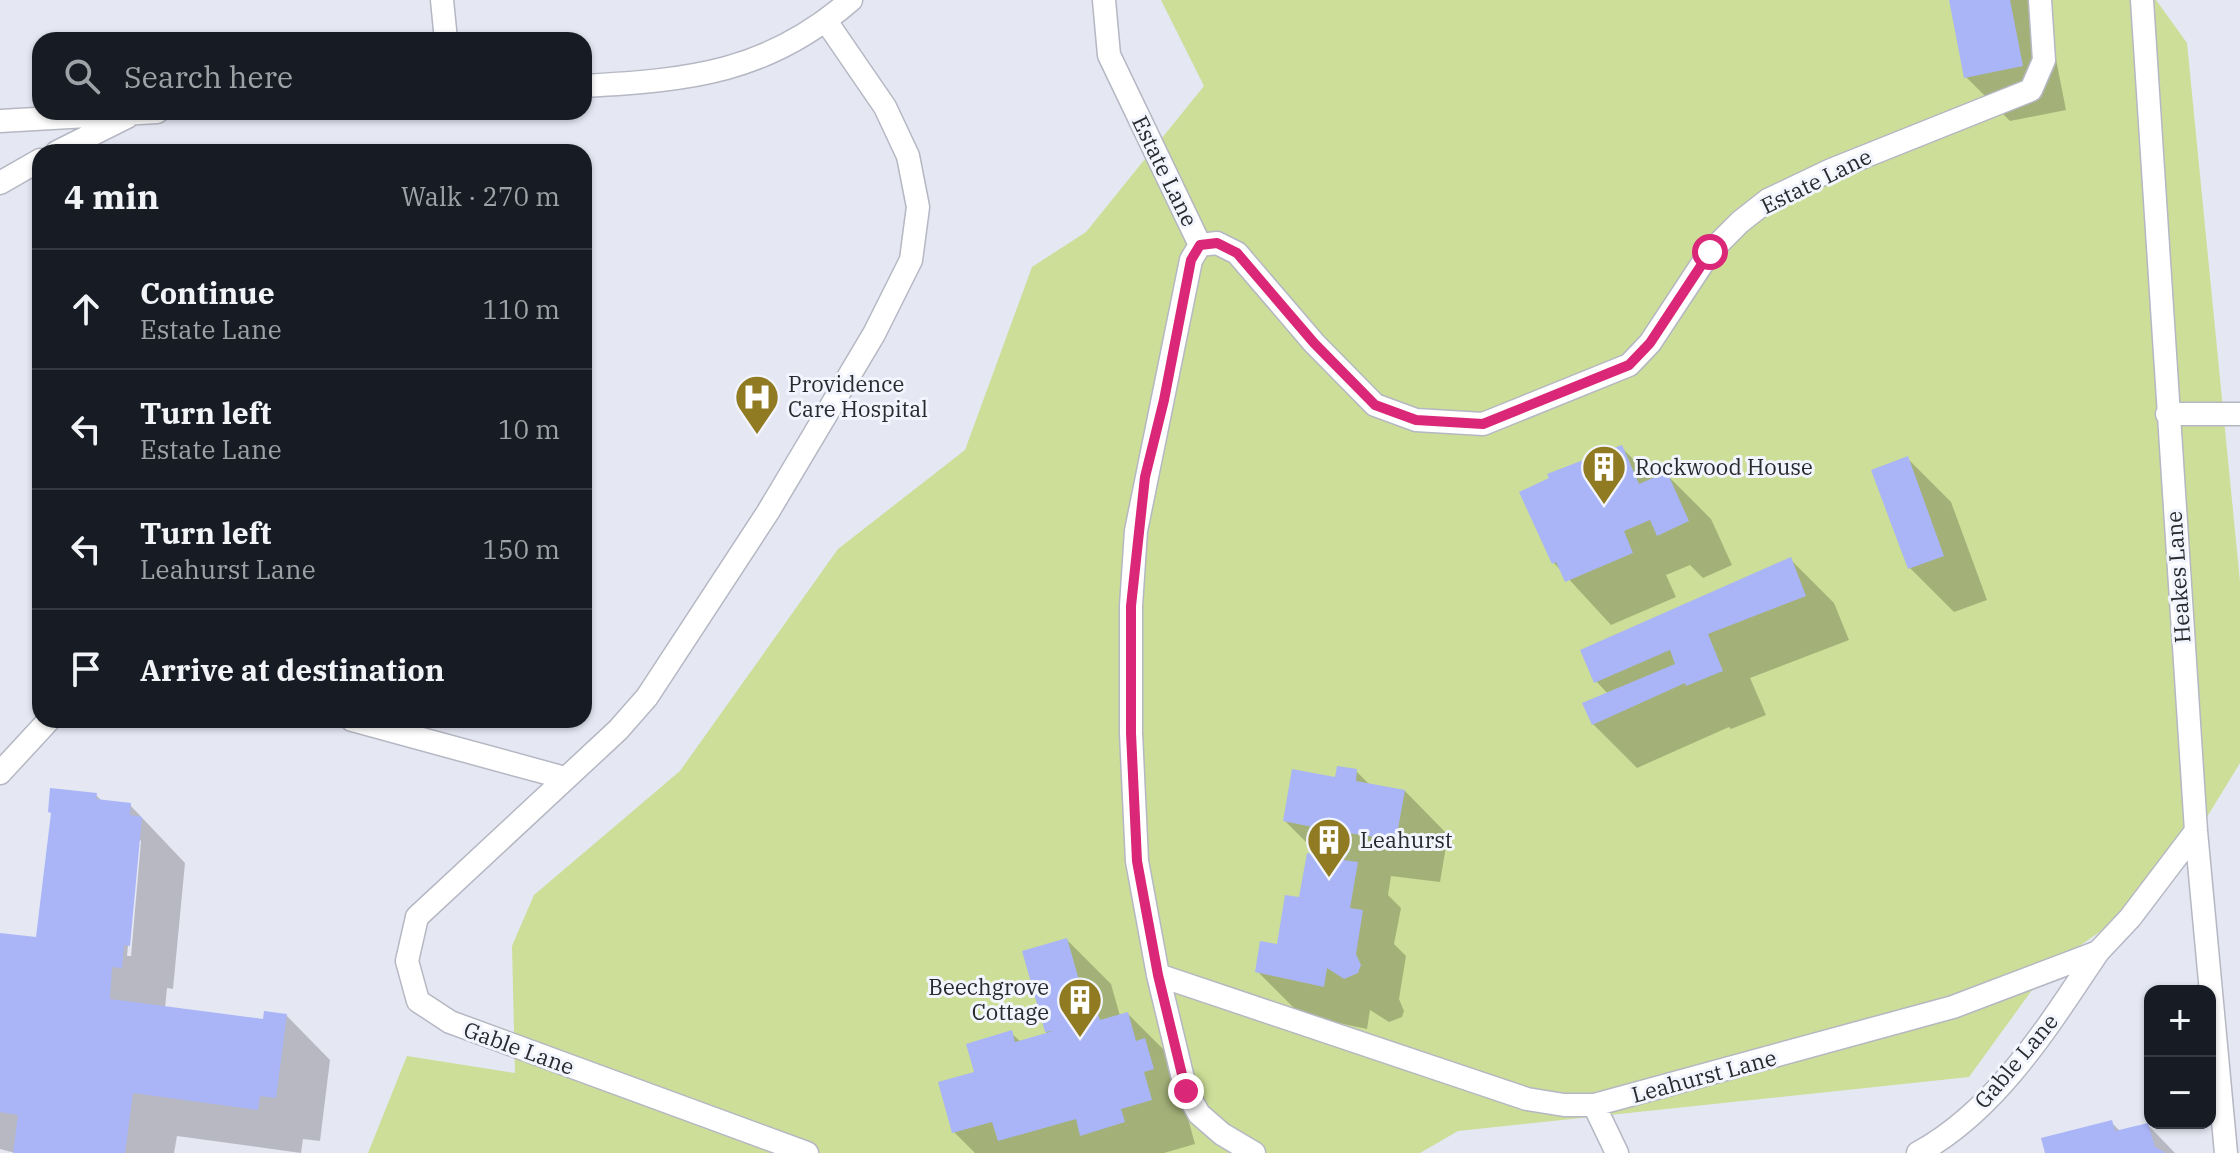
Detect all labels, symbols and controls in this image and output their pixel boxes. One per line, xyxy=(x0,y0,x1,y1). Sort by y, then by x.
search box xyxy=(32,32,592,120)
icon: search xyxy=(60,54,104,98)
text: Search here xyxy=(124,57,293,96)
street label: Estate Lane xyxy=(1126,111,1205,231)
street label: Estate Lane xyxy=(1756,141,1876,220)
text: 4 min xyxy=(64,174,159,218)
text: Walk · 270 m xyxy=(401,179,560,213)
route start xyxy=(1692,234,1728,270)
text: Continue xyxy=(140,273,275,312)
icon: ahead xyxy=(64,287,108,331)
text: 110 m xyxy=(482,292,560,326)
text: Estate Lane xyxy=(140,312,282,346)
place label: Providence Care Hospital xyxy=(788,369,928,423)
hospital icon: Providence Care Hospital xyxy=(733,373,781,436)
text: Turn left xyxy=(140,393,272,432)
icon: left xyxy=(64,407,108,451)
text: 10 m xyxy=(498,412,560,446)
text: Estate Lane xyxy=(140,432,282,466)
building icon: Rockwood House xyxy=(1580,443,1628,506)
place label: Rockwood House xyxy=(1635,452,1813,481)
street label: Heakes Lane xyxy=(2158,510,2197,644)
text: Turn left xyxy=(140,513,272,552)
icon: left xyxy=(64,527,108,571)
text: 150 m xyxy=(482,532,560,566)
text: Leahurst Lane xyxy=(140,552,316,586)
icon: arrive xyxy=(64,647,108,691)
text: Arrive at destination xyxy=(140,650,445,689)
building icon: Leahurst xyxy=(1305,816,1353,879)
place label: Leahurst xyxy=(1360,825,1453,854)
place label: Beechgrove Cottage xyxy=(928,972,1049,1026)
building icon: Beechgrove Cottage xyxy=(1056,976,1104,1039)
map controls xyxy=(2144,985,2216,1129)
button: + xyxy=(2144,985,2216,1057)
street label: Gable Lane xyxy=(1967,1007,2064,1114)
street label: Gable Lane xyxy=(460,1014,578,1081)
street label: Leahurst Lane xyxy=(1628,1042,1779,1109)
button: − xyxy=(2144,1057,2216,1129)
route end xyxy=(1168,1073,1204,1109)

